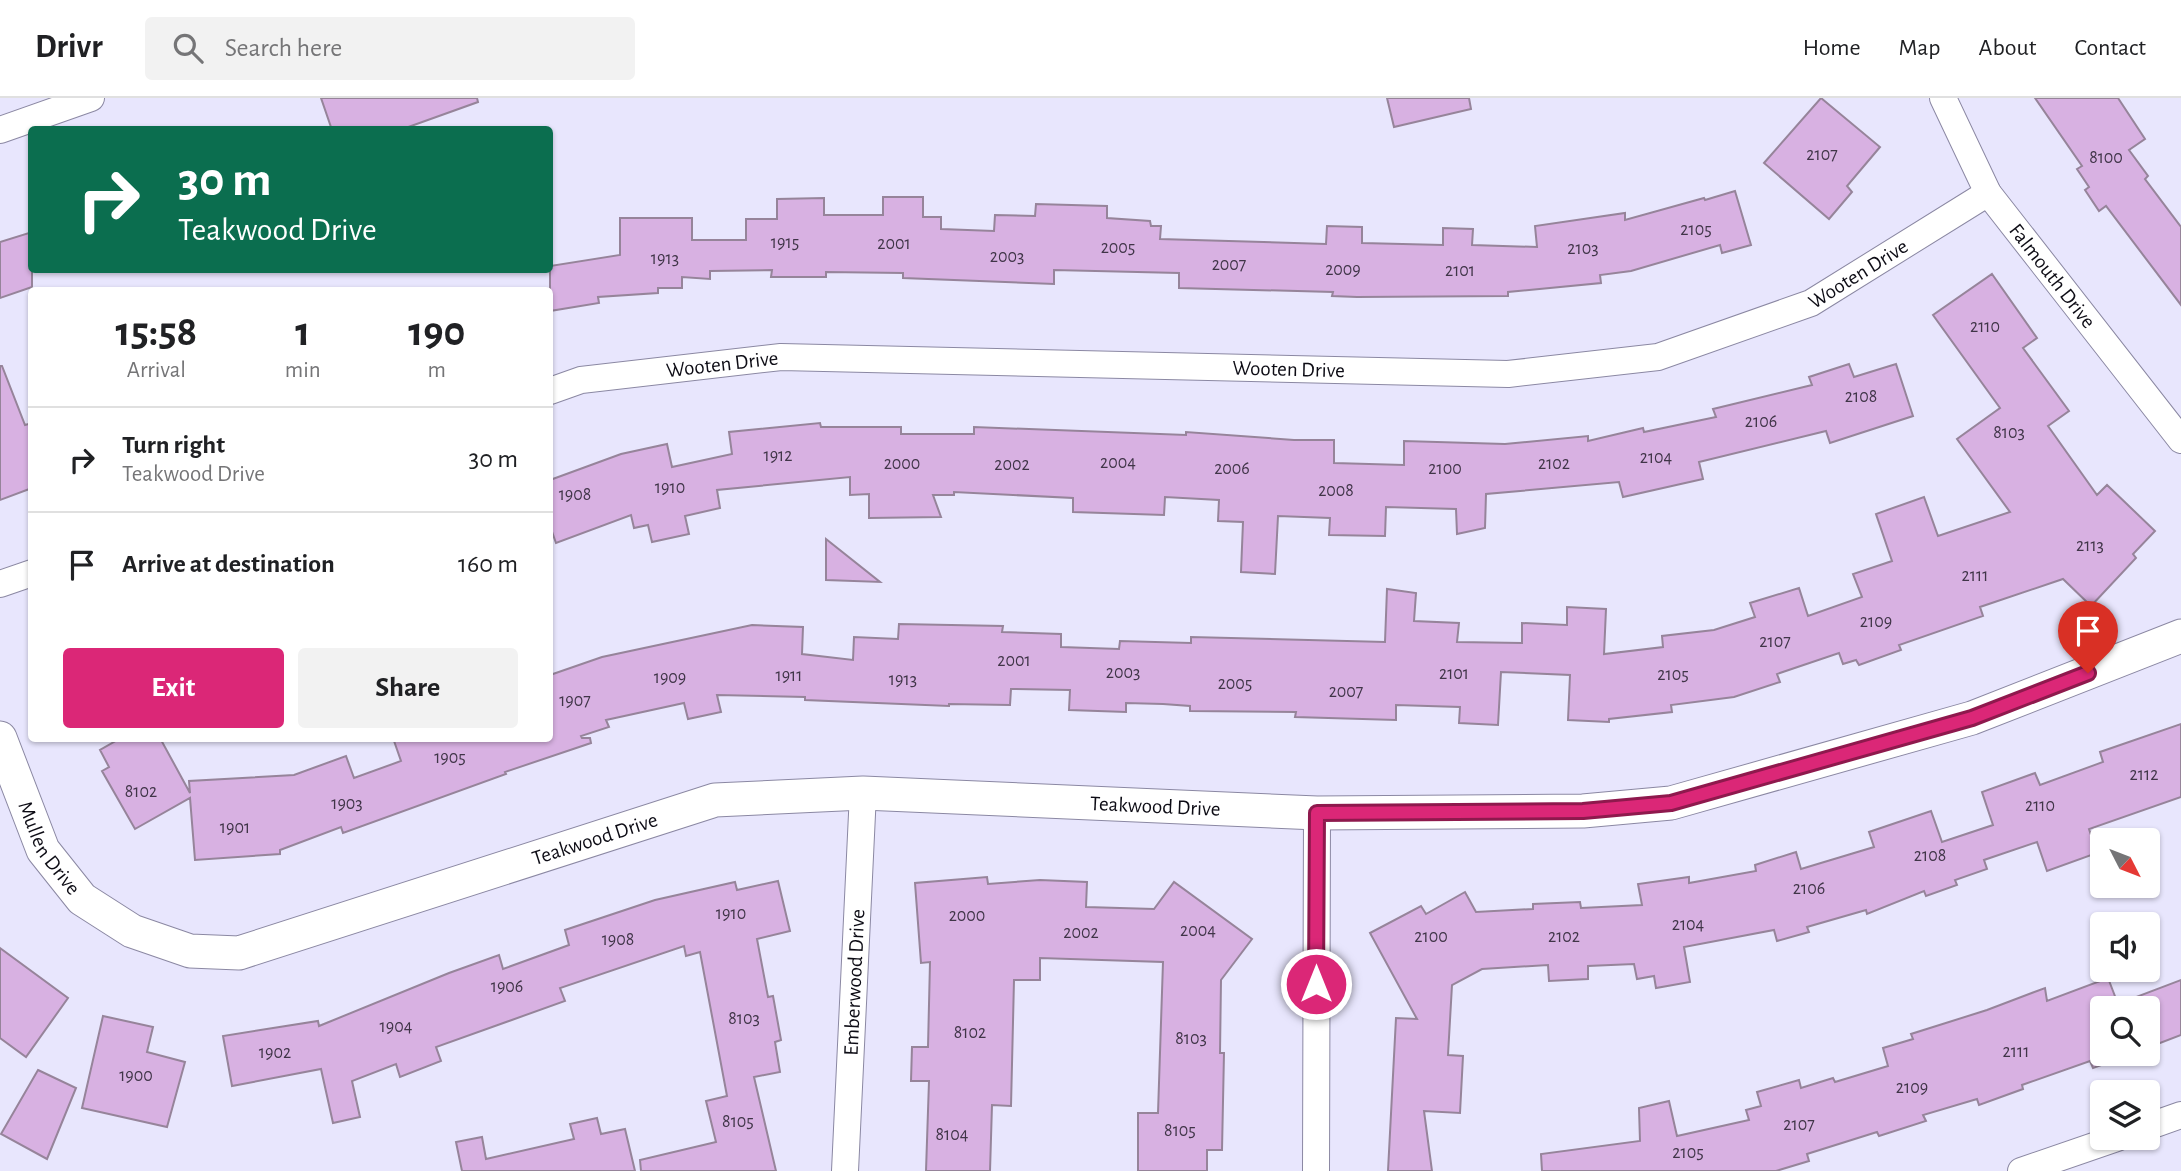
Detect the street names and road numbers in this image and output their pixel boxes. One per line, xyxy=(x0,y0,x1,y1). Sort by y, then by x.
street label: Falmouth Drive xyxy=(2005,220,2100,332)
street label: Wooten Drive xyxy=(1805,235,1911,312)
street label: Wooten Drive xyxy=(665,347,779,381)
street label: Wooten Drive xyxy=(1232,357,1345,381)
street label: Teakwood Drive xyxy=(1090,793,1221,819)
street label: Mullen Drive xyxy=(15,798,85,898)
street label: Teakwood Drive xyxy=(529,809,660,869)
street label: Emberwood Drive xyxy=(840,908,868,1056)

